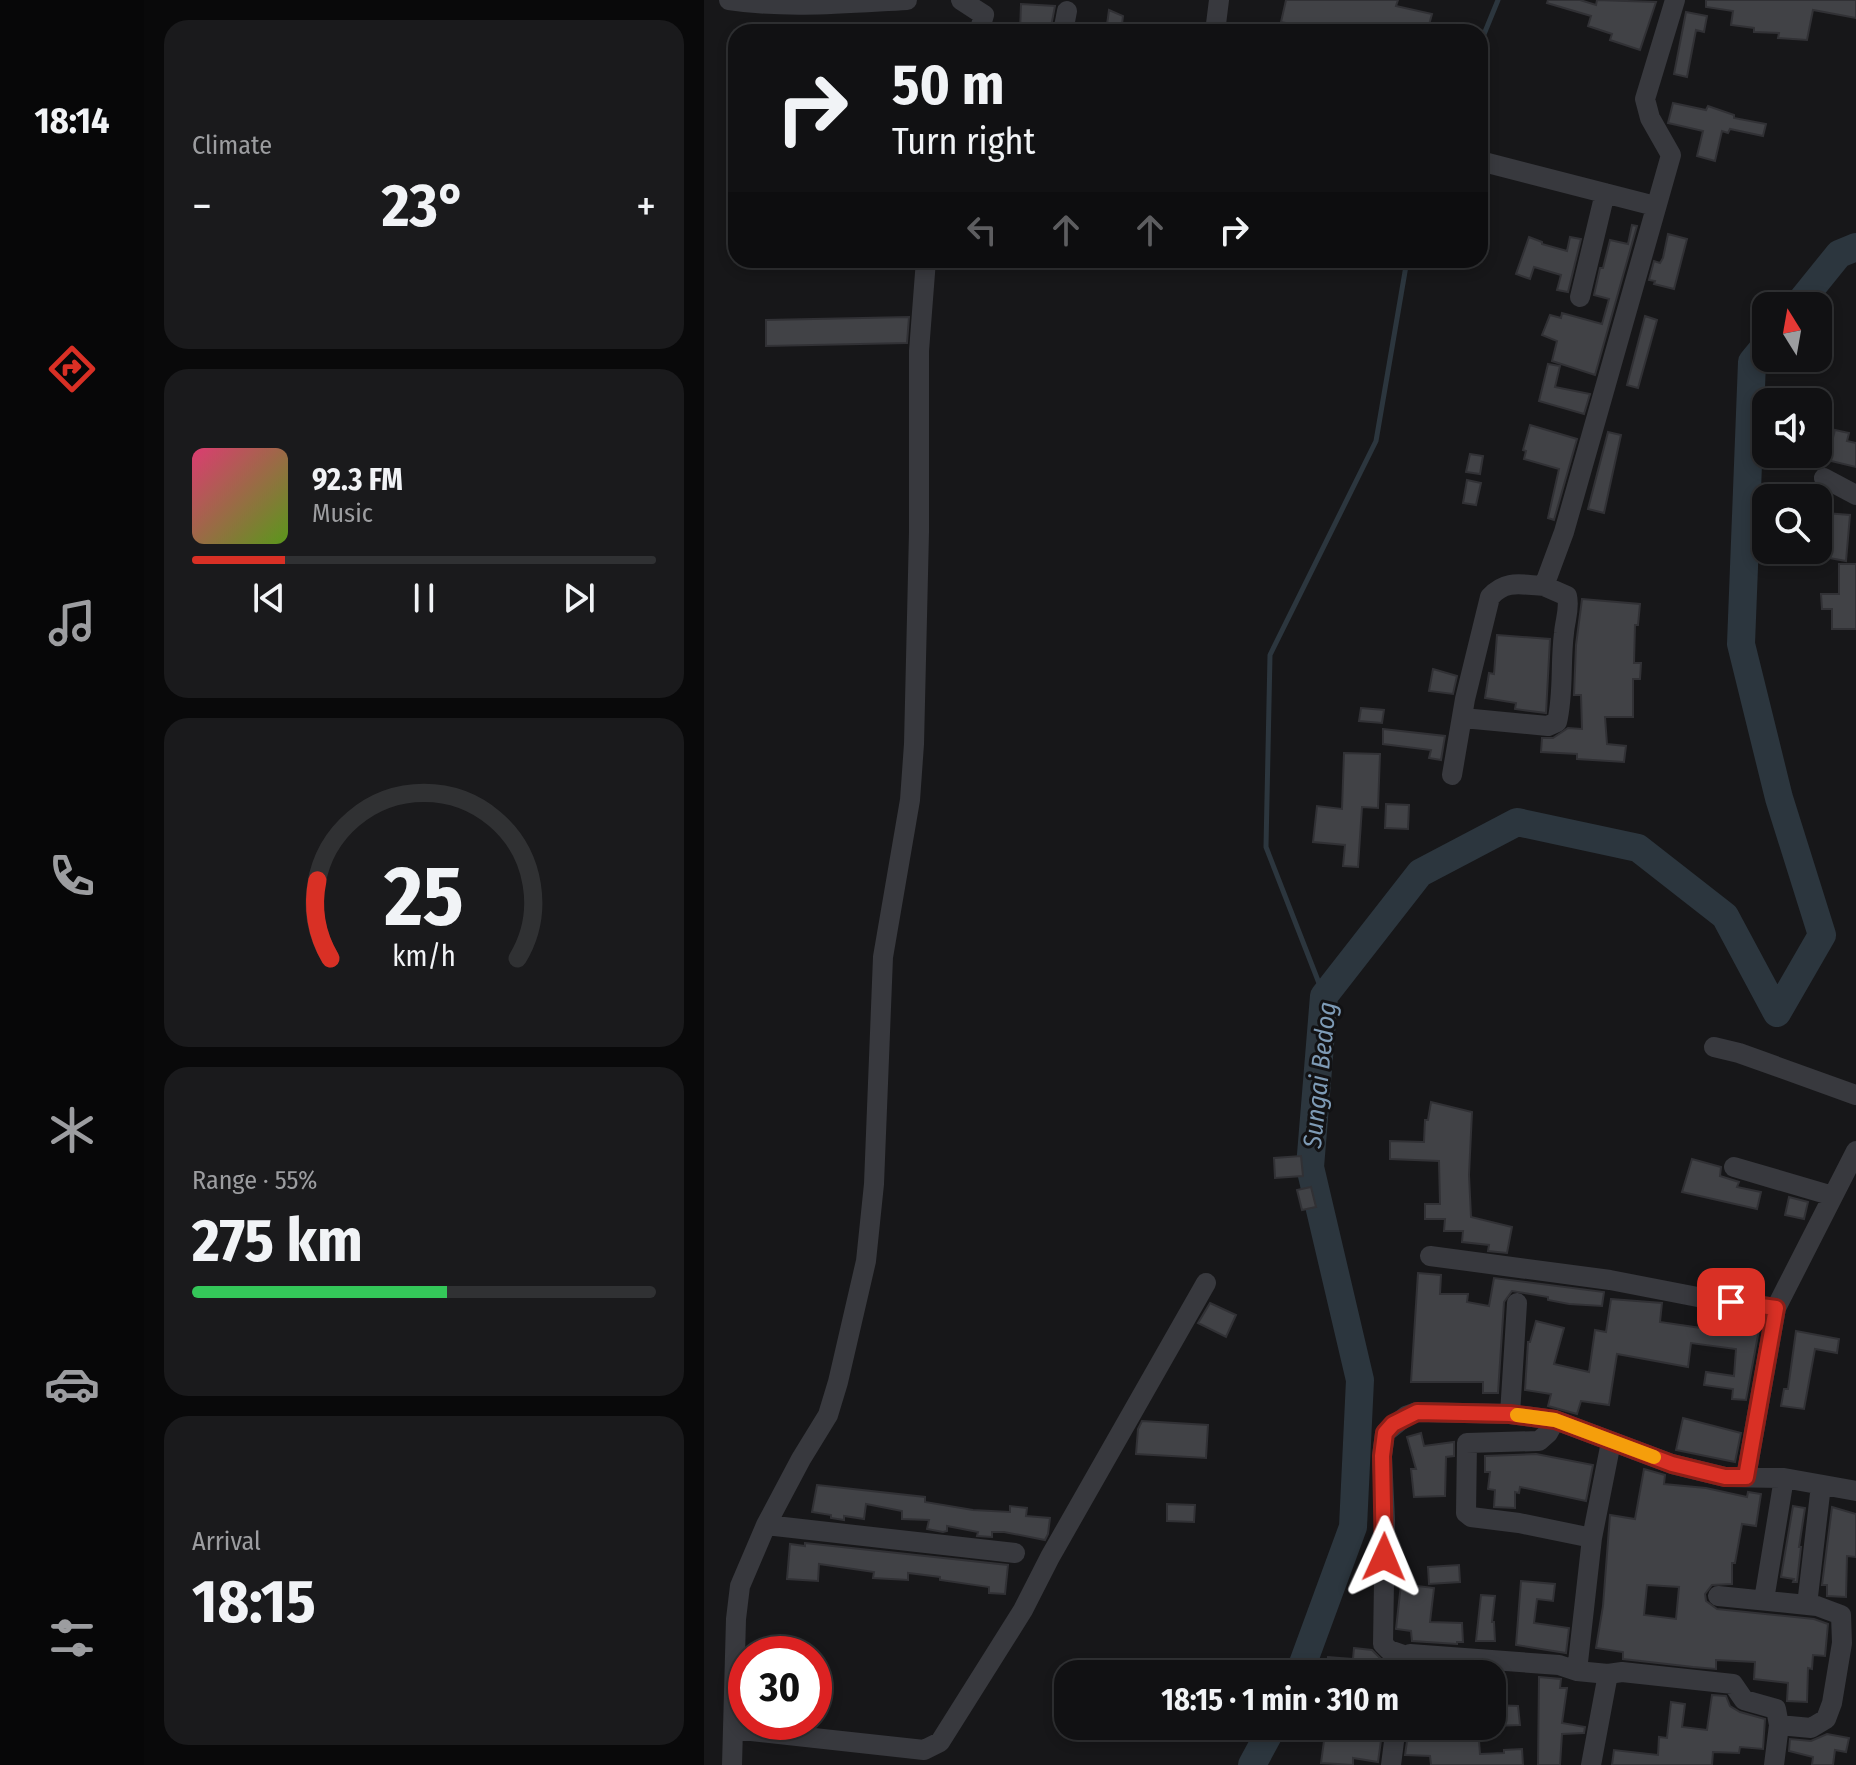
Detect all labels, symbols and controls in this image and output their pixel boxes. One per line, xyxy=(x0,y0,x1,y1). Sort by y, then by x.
text: 50 m xyxy=(892,52,1004,119)
icon: right xyxy=(760,56,864,160)
text: 18:14 xyxy=(35,99,110,143)
text: Turn right xyxy=(892,120,1035,164)
text: Climate xyxy=(192,130,272,161)
text: 23° xyxy=(382,170,466,242)
text: − xyxy=(192,180,212,233)
text: + xyxy=(636,180,656,233)
icon: left xyxy=(960,208,1004,252)
icon: ahead xyxy=(1044,208,1088,252)
icon: ahead xyxy=(1128,208,1172,252)
icon: right xyxy=(1212,208,1256,252)
north arrow xyxy=(1752,292,1832,372)
map controls xyxy=(1752,292,1832,564)
icon: directions xyxy=(44,341,100,397)
button: sound xyxy=(1752,388,1832,468)
text: 92.3 FM xyxy=(312,462,403,498)
button: search xyxy=(1752,484,1832,564)
text: Music xyxy=(312,498,373,529)
icon: previous xyxy=(247,576,291,620)
icon: pause xyxy=(402,576,446,620)
icon: next xyxy=(557,576,601,620)
icon: music xyxy=(44,595,100,651)
text: 25 xyxy=(383,846,464,946)
icon: phone xyxy=(44,848,100,904)
text: km/h xyxy=(392,939,456,974)
water label: Sungai Bedog xyxy=(1297,1000,1343,1151)
icon: climate xyxy=(44,1102,100,1158)
text: Range · 55% xyxy=(192,1165,317,1196)
text: 275 km xyxy=(192,1205,363,1277)
pin xyxy=(1697,1268,1765,1336)
icon: arrive xyxy=(1709,1280,1753,1324)
icon: car xyxy=(44,1356,100,1412)
position arrow xyxy=(1342,1515,1426,1599)
text: Arrival xyxy=(192,1526,261,1557)
text: 18:15 xyxy=(192,1566,316,1638)
icon: filters xyxy=(44,1610,100,1666)
speed limit sign: 30 xyxy=(728,1636,832,1740)
text: 18:15 · 1 min · 310 m xyxy=(1161,1682,1399,1718)

